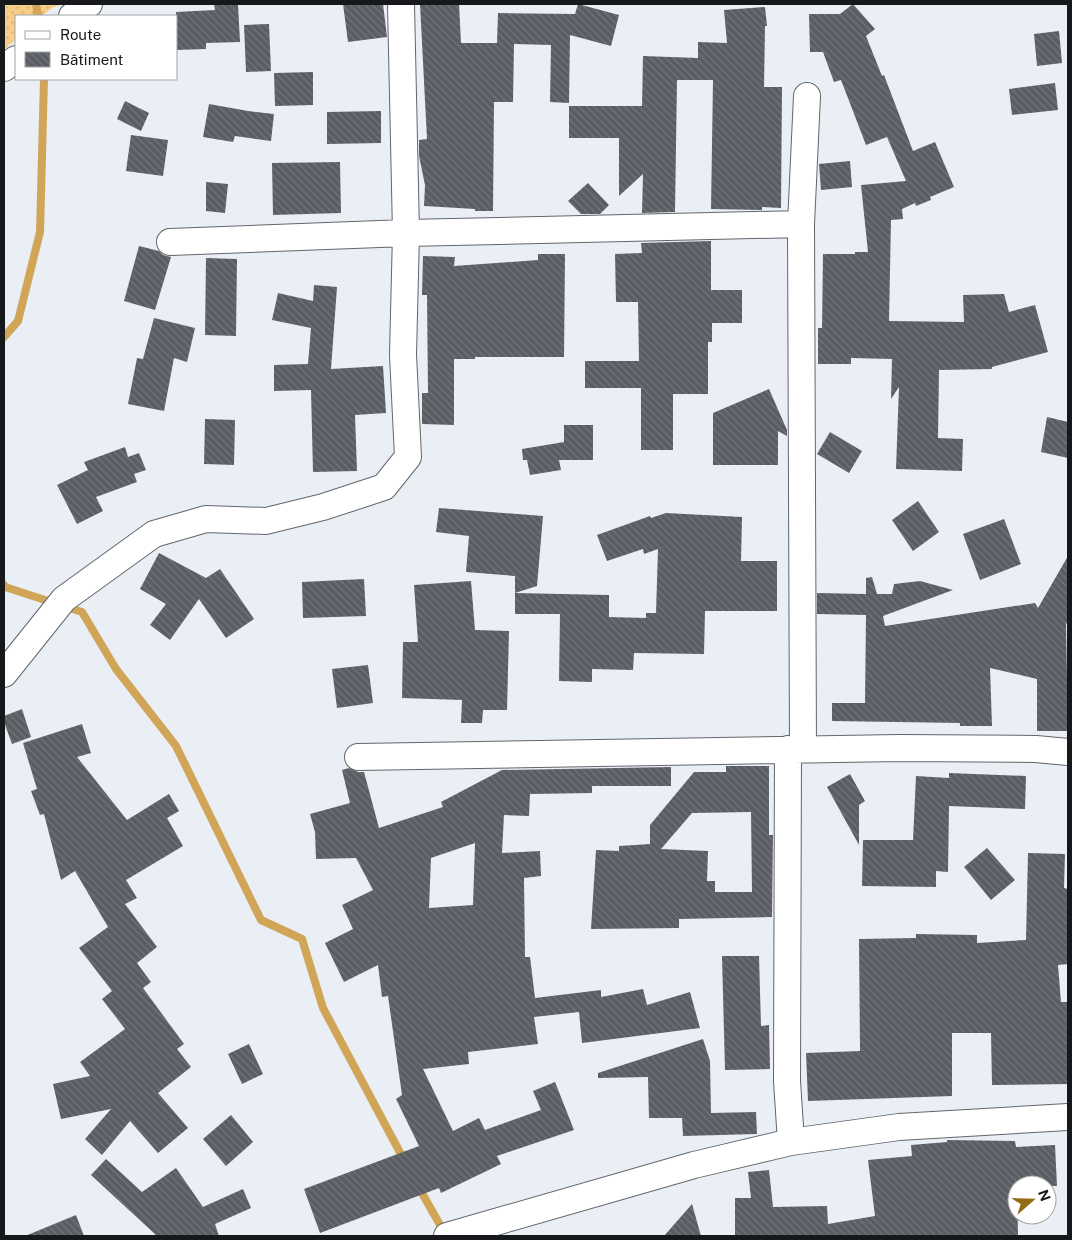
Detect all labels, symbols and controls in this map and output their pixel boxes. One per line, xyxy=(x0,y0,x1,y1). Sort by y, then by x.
legend xyxy=(15,15,178,80)
text: Route xyxy=(60,26,101,43)
text: Bâtiment xyxy=(60,51,123,68)
north arrow xyxy=(1007,1175,1057,1225)
text: N xyxy=(1035,1188,1054,1203)

